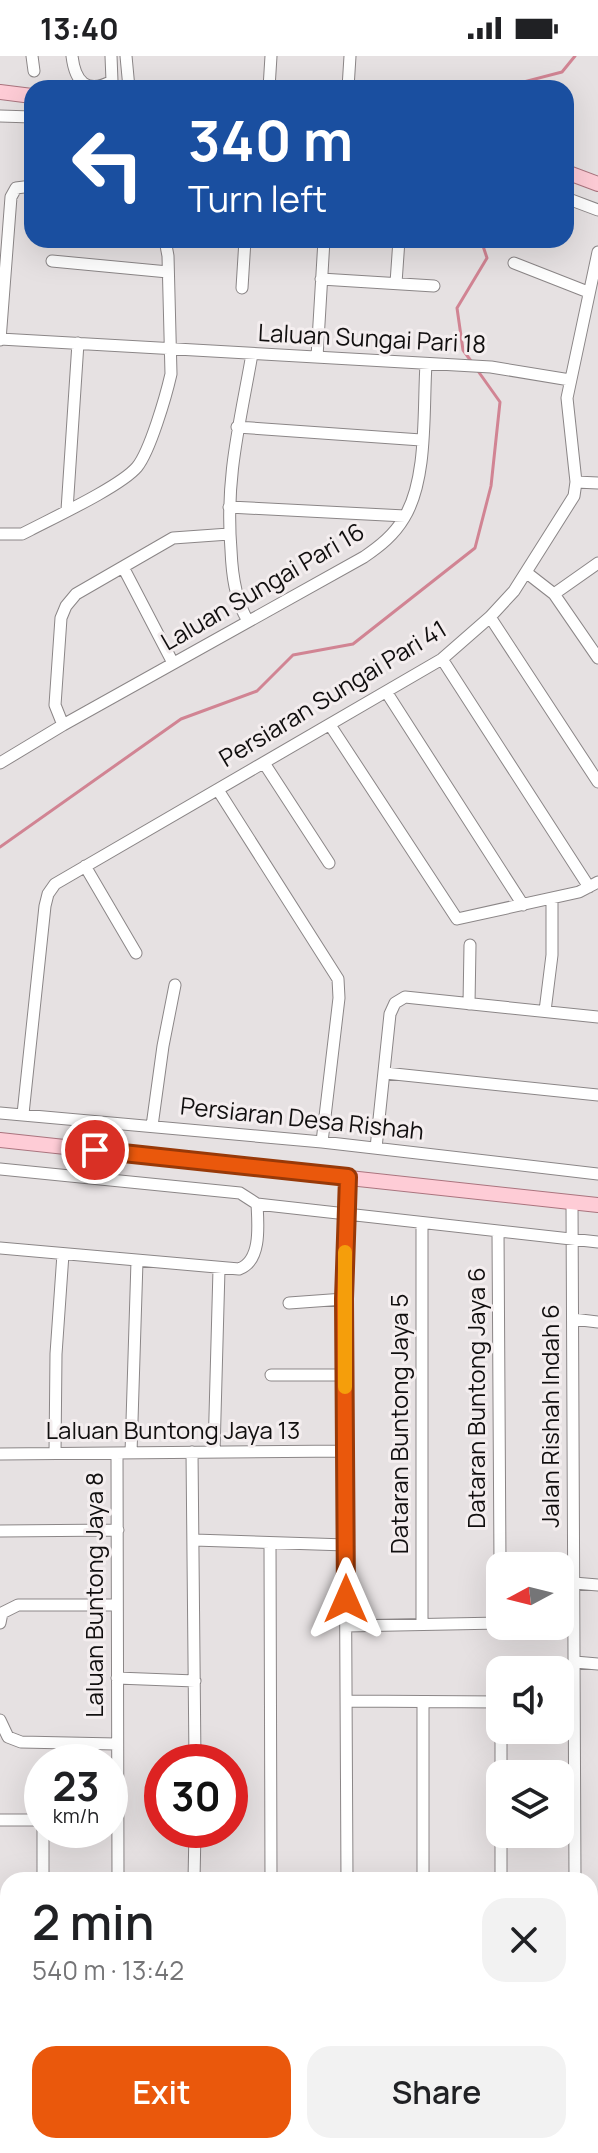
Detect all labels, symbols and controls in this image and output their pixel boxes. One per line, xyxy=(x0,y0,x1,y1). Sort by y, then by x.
text: 13:40 xyxy=(40,8,119,49)
text: 340 m xyxy=(188,101,353,178)
icon: left xyxy=(56,112,160,216)
text: Turn left xyxy=(188,174,327,223)
street label: Laluan Sungai Pari 18 xyxy=(257,315,487,360)
street label: Laluan Sungai Pari 16 xyxy=(155,514,370,657)
street label: Persiaran Sungai Pari 41 xyxy=(212,612,452,774)
street label: Persiaran Desa Rishah xyxy=(179,1088,426,1147)
pin xyxy=(61,1116,129,1184)
icon: arrive xyxy=(73,1128,117,1172)
street label: Dataran Buntong Jaya 6 xyxy=(459,1267,492,1529)
street label: Dataran Buntong Jaya 5 xyxy=(382,1294,415,1554)
street label: Jalan Rishah Indah 6 xyxy=(533,1304,566,1528)
street label: Laluan Buntong Jaya 13 xyxy=(46,1413,300,1446)
street label: Laluan Buntong Jaya 8 xyxy=(77,1472,110,1718)
north arrow xyxy=(486,1552,574,1640)
map controls xyxy=(486,1552,574,1848)
position arrow xyxy=(304,1557,388,1641)
button: sound xyxy=(486,1656,574,1744)
speed limit sign: 30 xyxy=(144,1744,248,1848)
text: 23 xyxy=(52,1758,100,1813)
button: layers xyxy=(486,1760,574,1848)
text: km/h xyxy=(53,1802,99,1829)
text: 2 min xyxy=(32,1889,154,1954)
button: close xyxy=(482,1898,566,1982)
text: 540 m · 13:42 xyxy=(32,1952,184,1988)
button: Exit xyxy=(32,2046,291,2138)
button: Share xyxy=(307,2046,566,2138)

